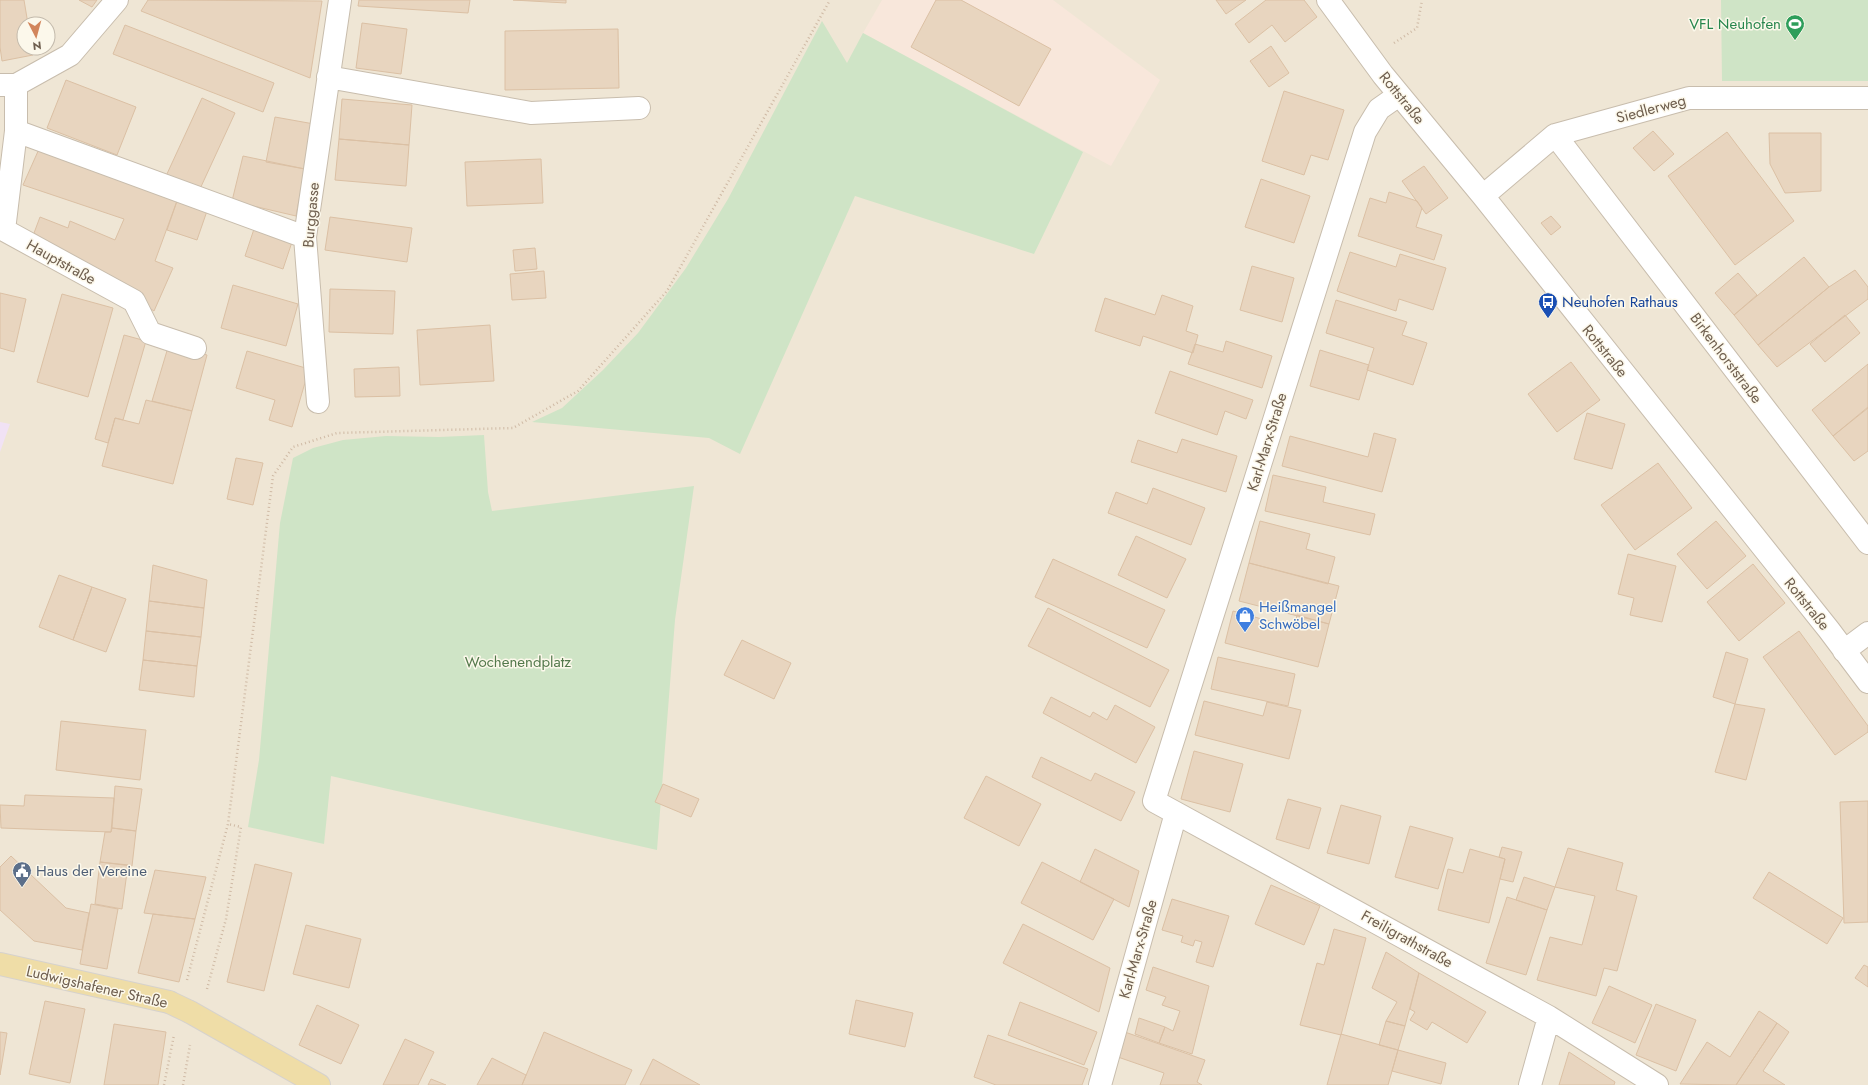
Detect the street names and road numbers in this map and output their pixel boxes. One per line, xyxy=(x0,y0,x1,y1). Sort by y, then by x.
street label: Rottstraße xyxy=(1374,67,1430,129)
street label: Siedlerweg xyxy=(1614,89,1688,129)
street label: Burggasse xyxy=(297,181,325,248)
street label: Hauptstraße xyxy=(22,234,100,290)
street label: Birkenhorststraße xyxy=(1685,308,1768,408)
street label: Rottstraße xyxy=(1577,320,1633,382)
street label: Karl-Marx-Straße xyxy=(1242,390,1293,494)
street label: Rottstraße xyxy=(1779,573,1835,635)
street label: Karl-Marx-Straße xyxy=(1113,897,1163,1001)
street label: Freiligrathstraße xyxy=(1357,905,1457,973)
street label: Ludwigshafener Straße xyxy=(24,960,170,1014)

